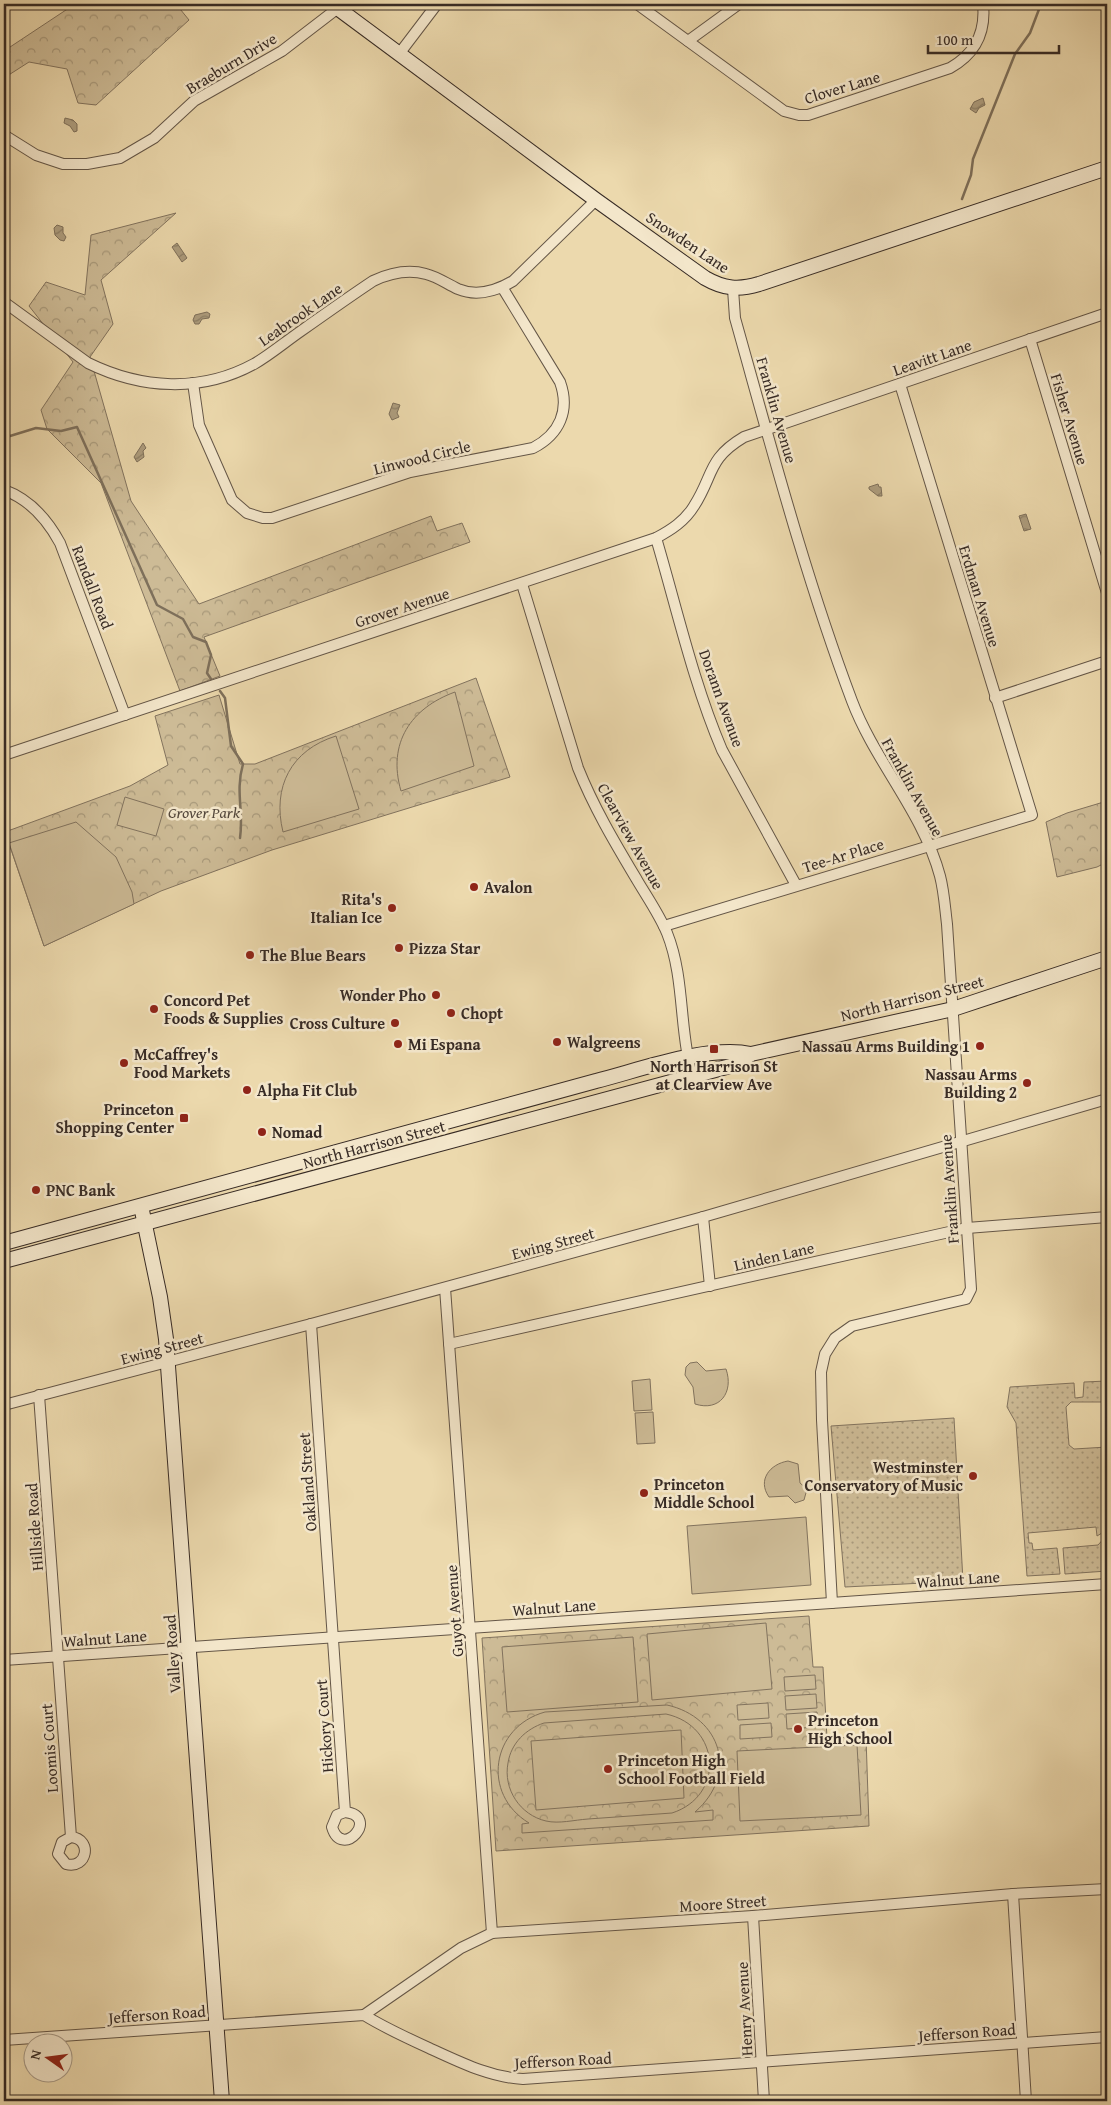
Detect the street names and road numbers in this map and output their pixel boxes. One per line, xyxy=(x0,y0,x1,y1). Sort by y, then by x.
street label: Braeburn Drive xyxy=(181,26,281,100)
street label: Clover Lane xyxy=(801,64,883,110)
street label: Snowden Lane xyxy=(641,205,735,279)
street label: Leabrook Lane xyxy=(253,276,347,352)
street label: Leavitt Lane xyxy=(889,332,975,382)
street label: Franklin Avenue xyxy=(750,354,804,466)
street label: Fisher Avenue xyxy=(1045,370,1095,468)
street label: Linwood Circle xyxy=(371,433,473,481)
street label: Randall Road xyxy=(66,542,120,633)
street label: Erdman Avenue xyxy=(953,542,1007,650)
street label: Grover Avenue xyxy=(352,580,452,634)
street label: Dorann Avenue xyxy=(693,646,751,750)
street label: Franklin Avenue xyxy=(876,733,950,841)
street label: Clearview Avenue xyxy=(592,778,670,894)
street label: Tee-Ar Place xyxy=(799,831,887,879)
street label: North Harrison Street xyxy=(838,969,986,1027)
street label: North Harrison Street xyxy=(300,1113,448,1175)
street label: Franklin Avenue xyxy=(933,1134,965,1244)
street label: Ewing Street xyxy=(509,1220,597,1266)
street label: Linden Lane xyxy=(732,1235,816,1277)
street label: Ewing Street xyxy=(118,1325,206,1371)
street label: Oakland Street xyxy=(292,1431,322,1532)
street label: Hillside Road xyxy=(19,1482,49,1572)
street label: Guyot Avenue xyxy=(439,1564,469,1658)
street label: Walnut Lane xyxy=(915,1564,1001,1594)
street label: Walnut Lane xyxy=(511,1592,597,1622)
street label: Valley Road xyxy=(157,1614,187,1694)
street label: Walnut Lane xyxy=(62,1623,148,1653)
street label: Hickory Court xyxy=(309,1678,339,1774)
street label: Loomis Court xyxy=(34,1702,64,1793)
street label: Moore Street xyxy=(679,1888,768,1918)
street label: Henry Avenue xyxy=(730,1961,758,2057)
street label: Jefferson Road xyxy=(106,1999,207,2030)
street label: Jefferson Road xyxy=(916,2017,1017,2048)
street label: Jefferson Road xyxy=(512,2045,613,2075)

